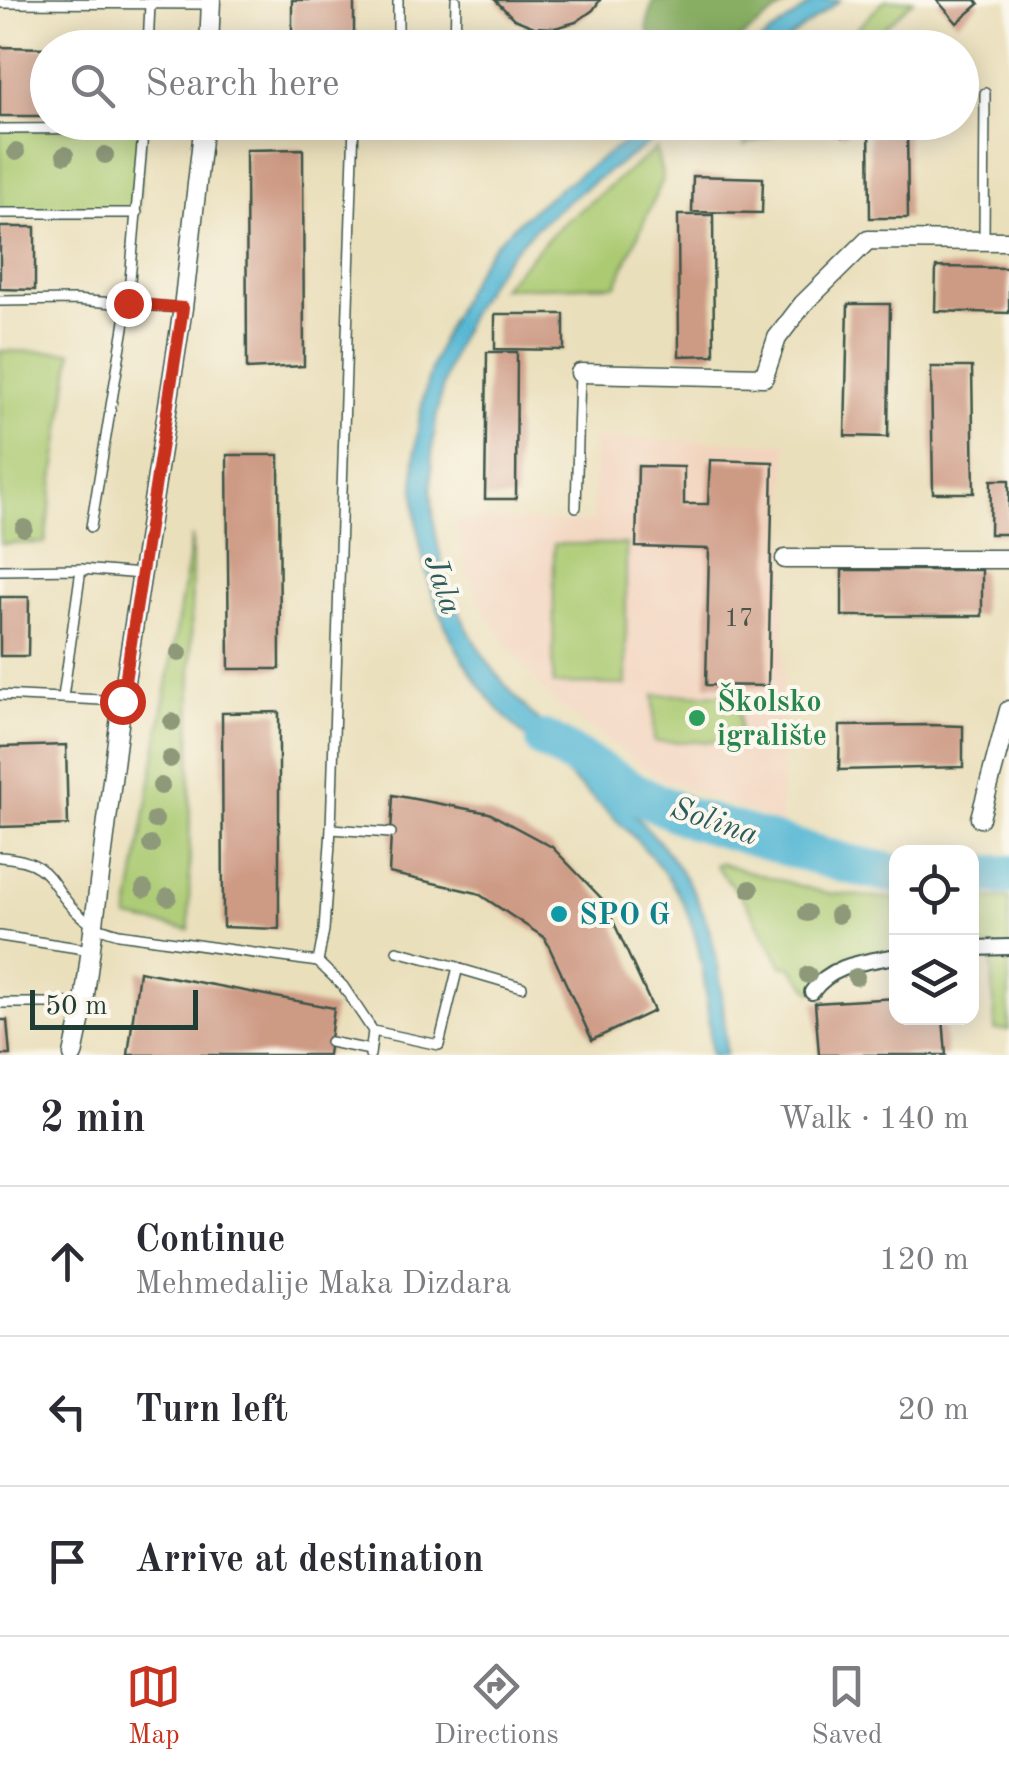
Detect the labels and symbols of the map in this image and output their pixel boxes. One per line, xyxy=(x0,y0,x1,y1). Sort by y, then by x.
route end xyxy=(106,281,152,327)
water label: Jala xyxy=(417,551,466,619)
house number: 17 xyxy=(724,607,754,632)
route start xyxy=(100,679,146,725)
place label: Školsko igralište xyxy=(717,682,827,752)
marker: Školsko igralište xyxy=(686,707,708,729)
water label: Solina xyxy=(666,793,762,853)
place label: SPO G xyxy=(579,901,670,931)
marker: SPO G xyxy=(548,903,570,925)
scale bar xyxy=(30,985,198,1030)

